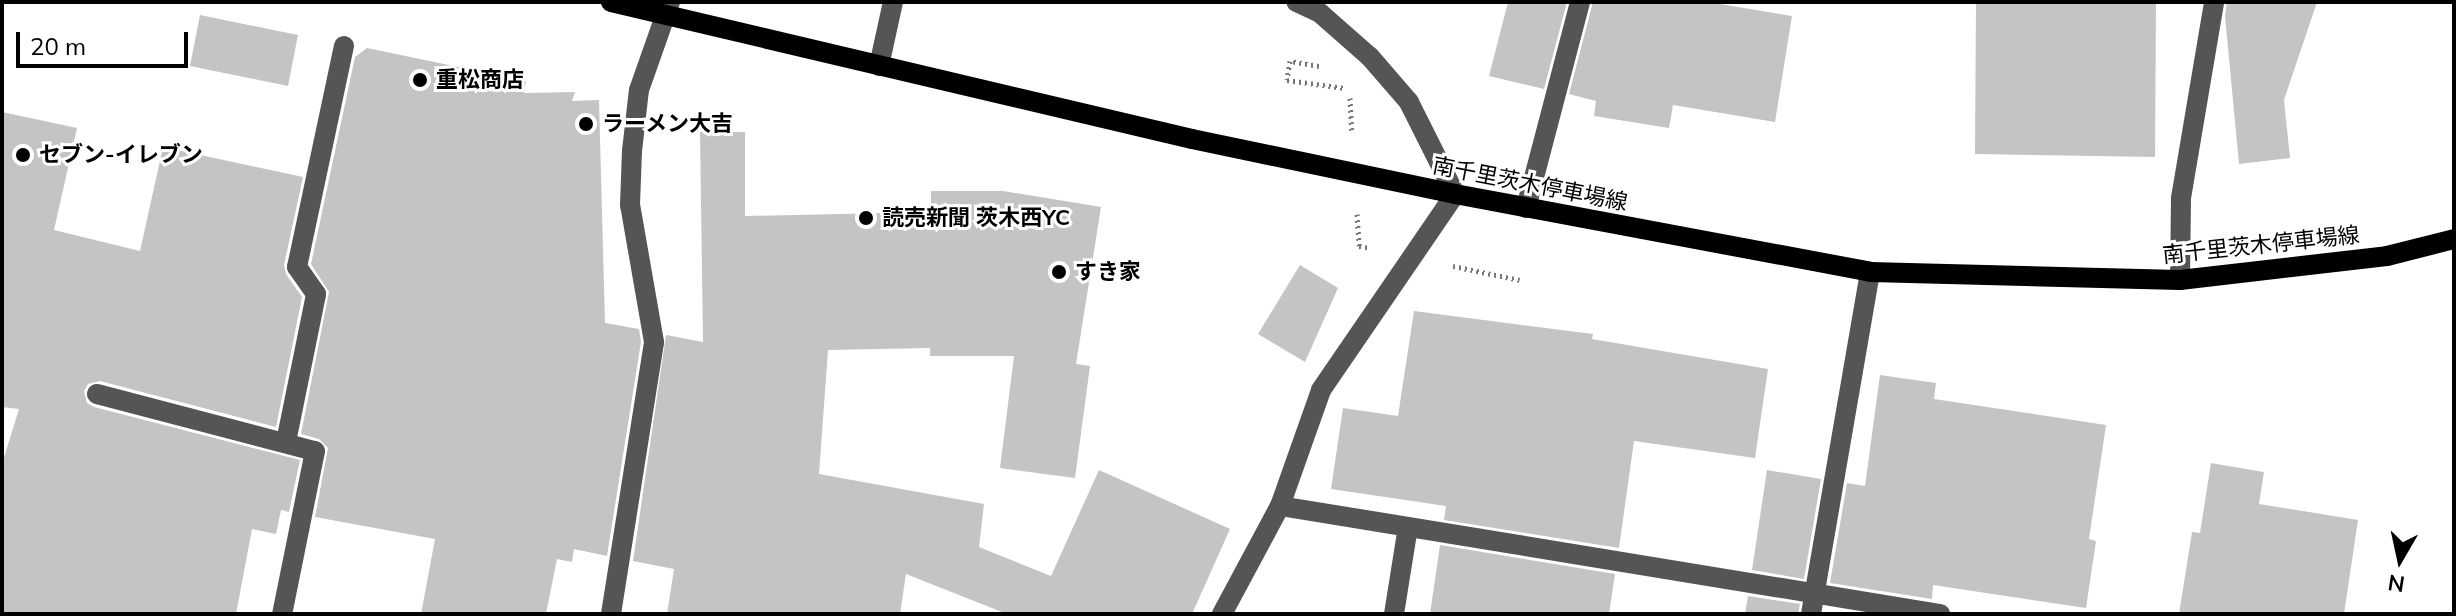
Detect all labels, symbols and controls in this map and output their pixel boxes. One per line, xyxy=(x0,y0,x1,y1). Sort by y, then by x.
scale bar xyxy=(20,16,192,66)
text: 20 m xyxy=(30,31,86,61)
place label: 重松商店 xyxy=(436,67,524,93)
marker: 重松商店 xyxy=(411,71,429,89)
place label: ラーメン大吉 xyxy=(602,111,734,137)
marker: ラーメン大吉 xyxy=(577,115,595,133)
place label: セブン-イレブン xyxy=(39,142,203,168)
marker: セブン-イレブン xyxy=(14,146,32,164)
street label: 南千里茨木停車場線 xyxy=(1430,152,1630,216)
place label: 読売新聞 茨木西YC xyxy=(882,205,1070,231)
marker: 読売新聞 茨木西YC xyxy=(857,209,875,227)
street label: 南千里茨木停車場線 xyxy=(2161,222,2361,268)
place label: すき家 xyxy=(1075,259,1141,285)
marker: すき家 xyxy=(1050,263,1068,281)
north arrow xyxy=(2360,520,2440,600)
text: N xyxy=(2386,569,2407,599)

